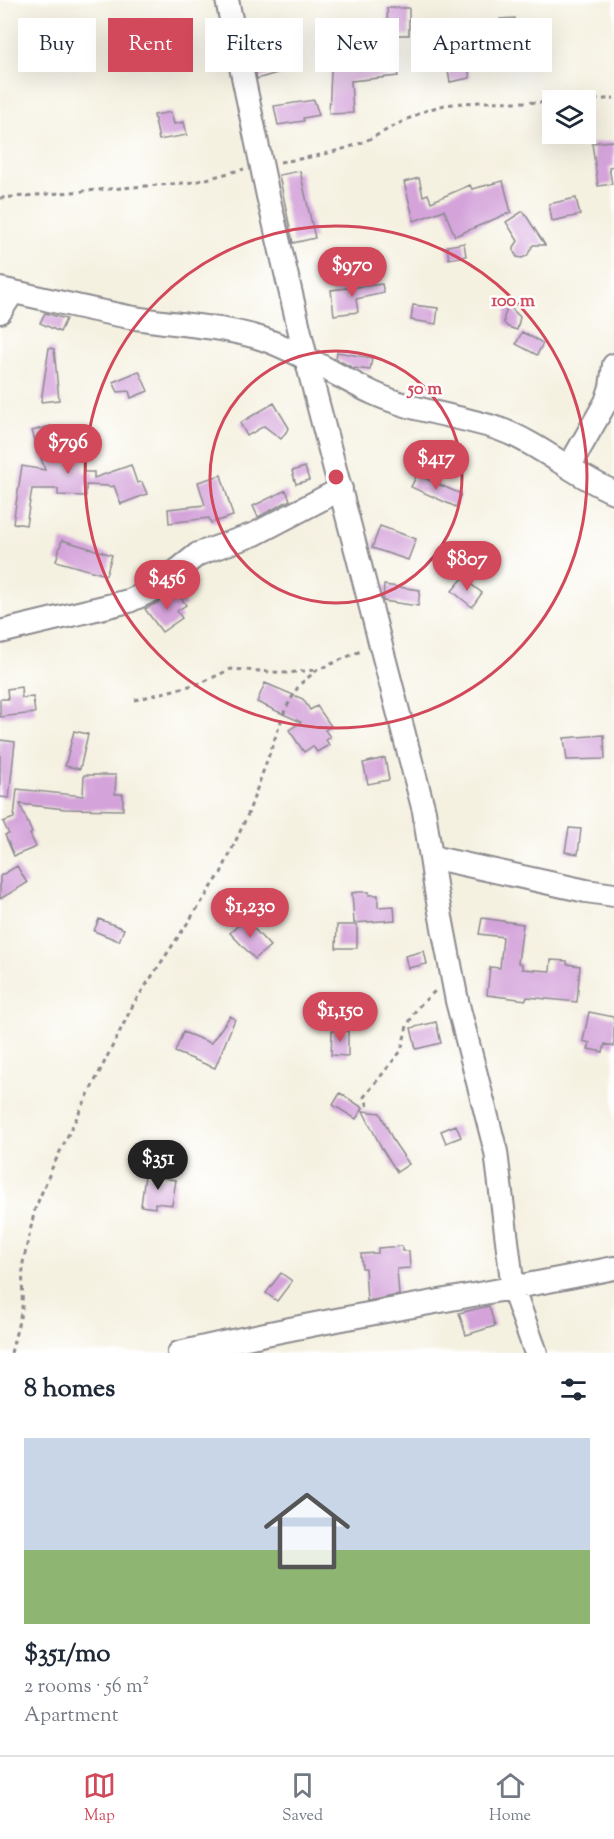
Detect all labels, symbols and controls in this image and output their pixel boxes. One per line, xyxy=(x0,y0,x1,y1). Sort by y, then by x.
chip: Buy xyxy=(18,18,96,72)
chip: Rent xyxy=(108,18,193,72)
chip: Filters xyxy=(205,18,303,72)
chip: New xyxy=(315,18,399,72)
chip: Apartment xyxy=(411,18,552,72)
map controls xyxy=(542,90,596,144)
button: layers xyxy=(542,90,596,144)
pin: $970 xyxy=(316,247,388,298)
text: $970 xyxy=(332,252,372,281)
text: 100 m xyxy=(491,289,535,315)
text: 50 m xyxy=(406,377,442,403)
pin: $796 xyxy=(32,424,104,475)
text: $796 xyxy=(48,429,88,458)
pin: $417 xyxy=(400,440,472,491)
text: $417 xyxy=(417,445,455,474)
centre of rings xyxy=(326,467,346,487)
pin: $807 xyxy=(431,541,503,592)
text: $807 xyxy=(446,546,488,575)
pin: $456 xyxy=(131,560,203,611)
text: $456 xyxy=(148,565,186,594)
pin: $1,230 xyxy=(201,888,299,939)
text: $1,230 xyxy=(225,893,275,922)
pin: $1,150 xyxy=(291,992,389,1043)
text: $1,150 xyxy=(317,997,363,1026)
pin: $351 xyxy=(122,1140,194,1191)
text: $351 xyxy=(142,1145,174,1174)
text: 8 homes xyxy=(24,1371,115,1408)
icon: filters xyxy=(557,1373,590,1406)
icon: home xyxy=(253,1477,361,1585)
text: $351/mo xyxy=(24,1636,111,1673)
text: 2 rooms · 56 m² xyxy=(24,1673,149,1702)
text: Apartment xyxy=(24,1702,119,1731)
tab: Map xyxy=(83,1769,116,1828)
tab: Saved xyxy=(282,1769,323,1828)
tab: Home xyxy=(489,1769,531,1828)

